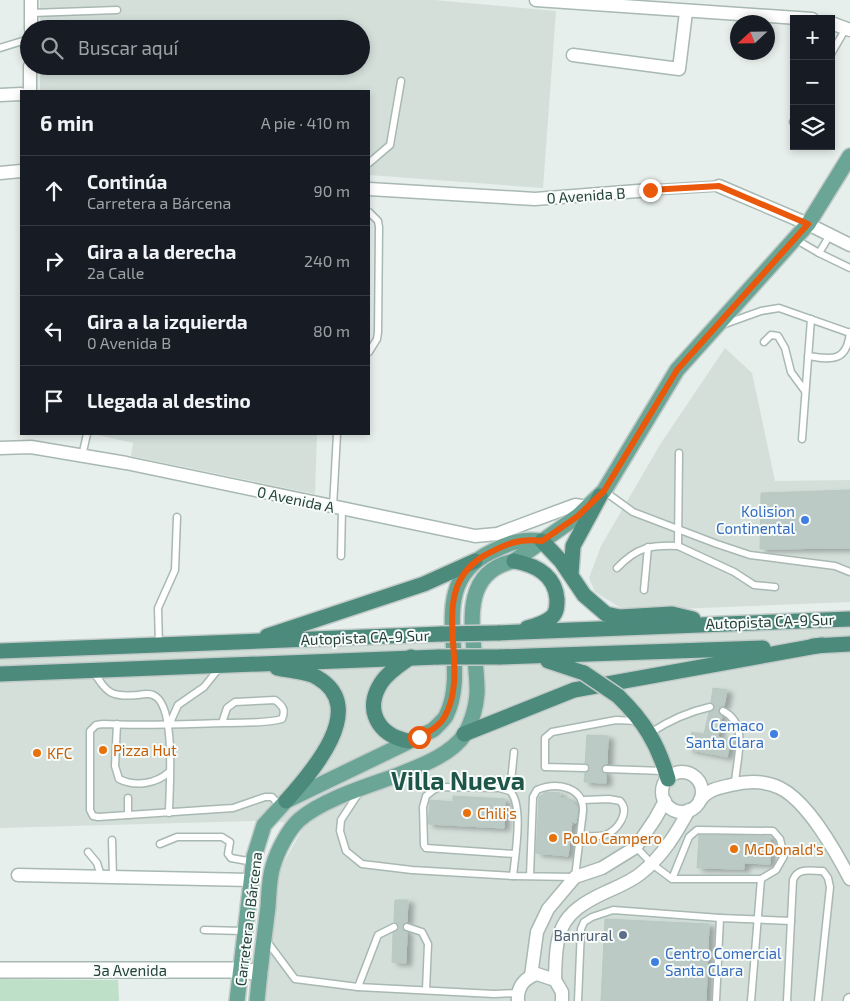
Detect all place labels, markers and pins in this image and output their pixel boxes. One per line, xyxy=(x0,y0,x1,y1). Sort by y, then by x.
place label: Kolision Continental xyxy=(716,502,796,537)
marker: Kolision Continental xyxy=(799,514,811,526)
place label: Cemaco Santa Clara xyxy=(686,716,764,751)
marker: Cemaco Santa Clara xyxy=(768,728,780,740)
place label: Pizza Hut xyxy=(113,741,177,759)
place label: KFC xyxy=(47,744,73,762)
marker: Pizza Hut xyxy=(97,744,109,756)
marker: KFC xyxy=(31,747,43,759)
place label: Chili's xyxy=(477,804,517,822)
marker: Chili's xyxy=(461,807,473,819)
place label: Pollo Campero xyxy=(563,829,662,847)
marker: Pollo Campero xyxy=(547,832,559,844)
place label: McDonald's xyxy=(744,840,824,858)
marker: McDonald's xyxy=(728,843,740,855)
place label: Banrural xyxy=(553,926,614,944)
marker: Banrural xyxy=(617,929,629,941)
place label: Centro Comercial Santa Clara xyxy=(665,944,782,979)
marker: Centro Comercial Santa Clara xyxy=(649,956,661,968)

